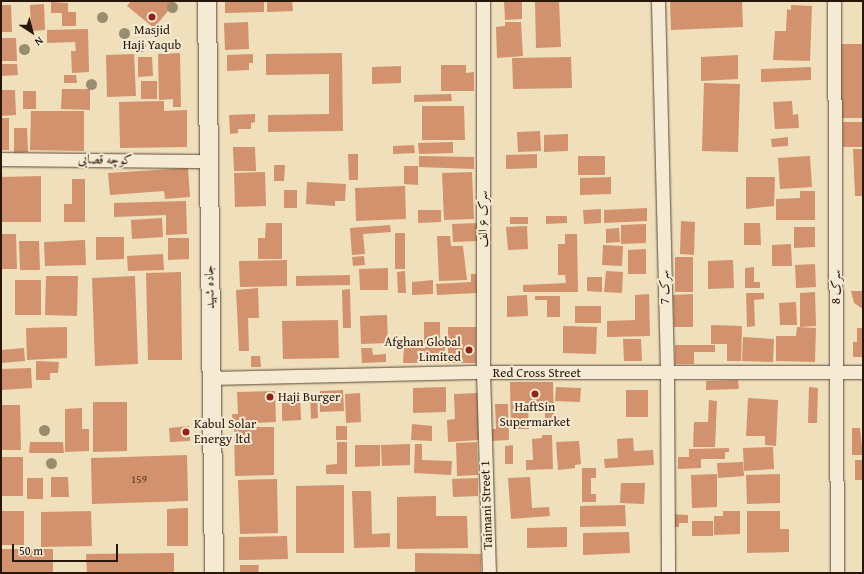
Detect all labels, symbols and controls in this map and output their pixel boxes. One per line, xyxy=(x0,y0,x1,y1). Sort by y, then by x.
north arrow xyxy=(12,12,52,52)
marker: Masjid Haji Yaqub xyxy=(147,12,157,22)
place label: Masjid Haji Yaqub xyxy=(123,23,181,54)
text: N xyxy=(31,33,47,50)
street label: کوچه قصابی xyxy=(78,152,132,168)
street label: سرک ۶ الف xyxy=(475,191,491,247)
street label: جاده شهید xyxy=(202,265,218,309)
street label: سرک 7 xyxy=(657,270,673,304)
street label: سرک 8 xyxy=(828,270,844,304)
place label: Afghan Global Limited xyxy=(384,335,461,366)
marker: Afghan Global Limited xyxy=(464,345,474,355)
street label: Red Cross Street xyxy=(493,365,581,381)
place label: Haji Burger xyxy=(278,389,340,405)
marker: HaftSin Supermarket xyxy=(530,389,540,399)
marker: Haji Burger xyxy=(265,392,275,402)
place label: HaftSin Supermarket xyxy=(499,400,571,431)
place label: Kabul Solar Energy ltd xyxy=(194,417,256,448)
marker: Kabul Solar Energy ltd xyxy=(181,427,191,437)
street label: Taimani Street 1 xyxy=(478,460,496,550)
house number: 159 xyxy=(131,472,147,486)
scale bar xyxy=(14,536,120,562)
text: 50 m xyxy=(19,542,43,559)

